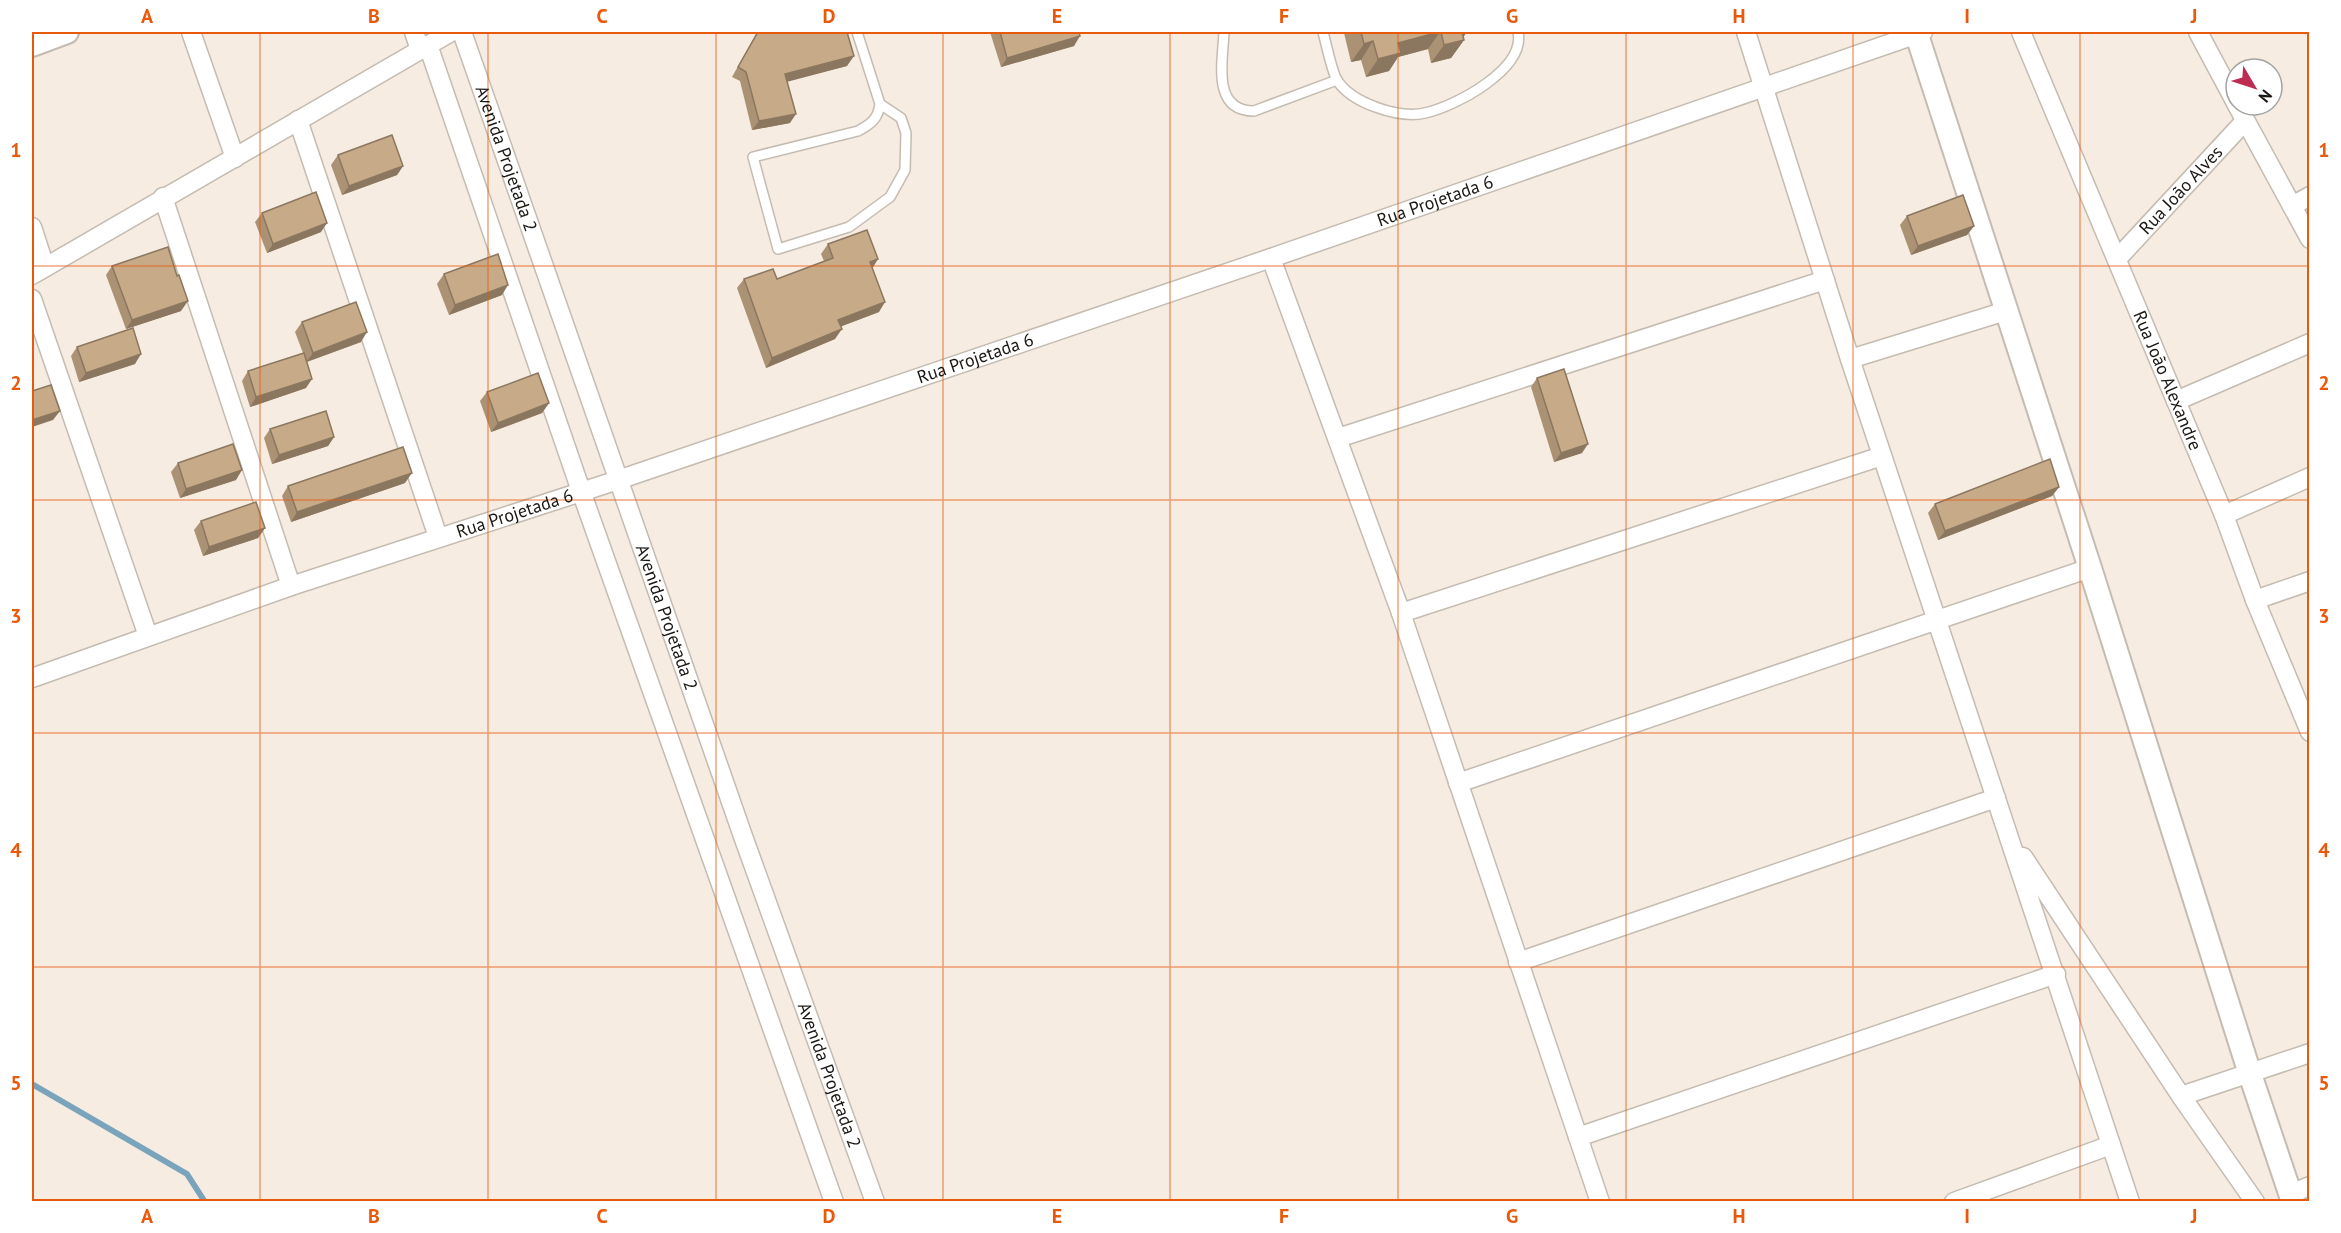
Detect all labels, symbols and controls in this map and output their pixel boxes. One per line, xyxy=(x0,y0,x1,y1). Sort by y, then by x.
text: A xyxy=(141,3,154,29)
text: B xyxy=(368,3,380,29)
text: C xyxy=(596,3,608,29)
text: D xyxy=(823,3,836,29)
text: E xyxy=(1052,3,1062,29)
text: F xyxy=(1279,3,1289,29)
text: G xyxy=(1506,3,1518,29)
text: H xyxy=(1732,3,1746,29)
text: I xyxy=(1964,3,1970,29)
text: J xyxy=(2190,3,2197,29)
north arrow xyxy=(2224,57,2284,117)
street label: Avenida Projetada 2 xyxy=(471,82,543,234)
text: N xyxy=(2255,86,2277,107)
text: 1 xyxy=(10,137,22,163)
text: 1 xyxy=(2318,137,2330,163)
street label: Rua João Alves xyxy=(2134,141,2227,239)
street label: Rua Projetada 6 xyxy=(1374,170,1496,231)
street label: Rua João Alexandre xyxy=(2128,307,2207,454)
street label: Rua Projetada 6 xyxy=(914,328,1036,388)
text: 2 xyxy=(10,370,22,396)
text: 2 xyxy=(2318,370,2330,396)
street label: Rua Projetada 6 xyxy=(453,483,576,543)
street label: Avenida Projetada 2 xyxy=(631,541,703,693)
text: 3 xyxy=(10,603,22,629)
text: 3 xyxy=(2318,603,2330,629)
text: 4 xyxy=(10,837,22,863)
text: 4 xyxy=(2318,837,2330,863)
street label: Avenida Projetada 2 xyxy=(793,999,867,1151)
text: 5 xyxy=(10,1070,22,1096)
text: 5 xyxy=(2318,1070,2330,1096)
text: A xyxy=(141,1203,154,1229)
text: B xyxy=(368,1203,380,1229)
text: C xyxy=(596,1203,608,1229)
text: D xyxy=(823,1203,836,1229)
text: E xyxy=(1052,1203,1062,1229)
text: F xyxy=(1279,1203,1289,1229)
text: G xyxy=(1506,1203,1518,1229)
text: H xyxy=(1732,1203,1746,1229)
text: I xyxy=(1964,1203,1970,1229)
text: J xyxy=(2190,1203,2197,1229)

